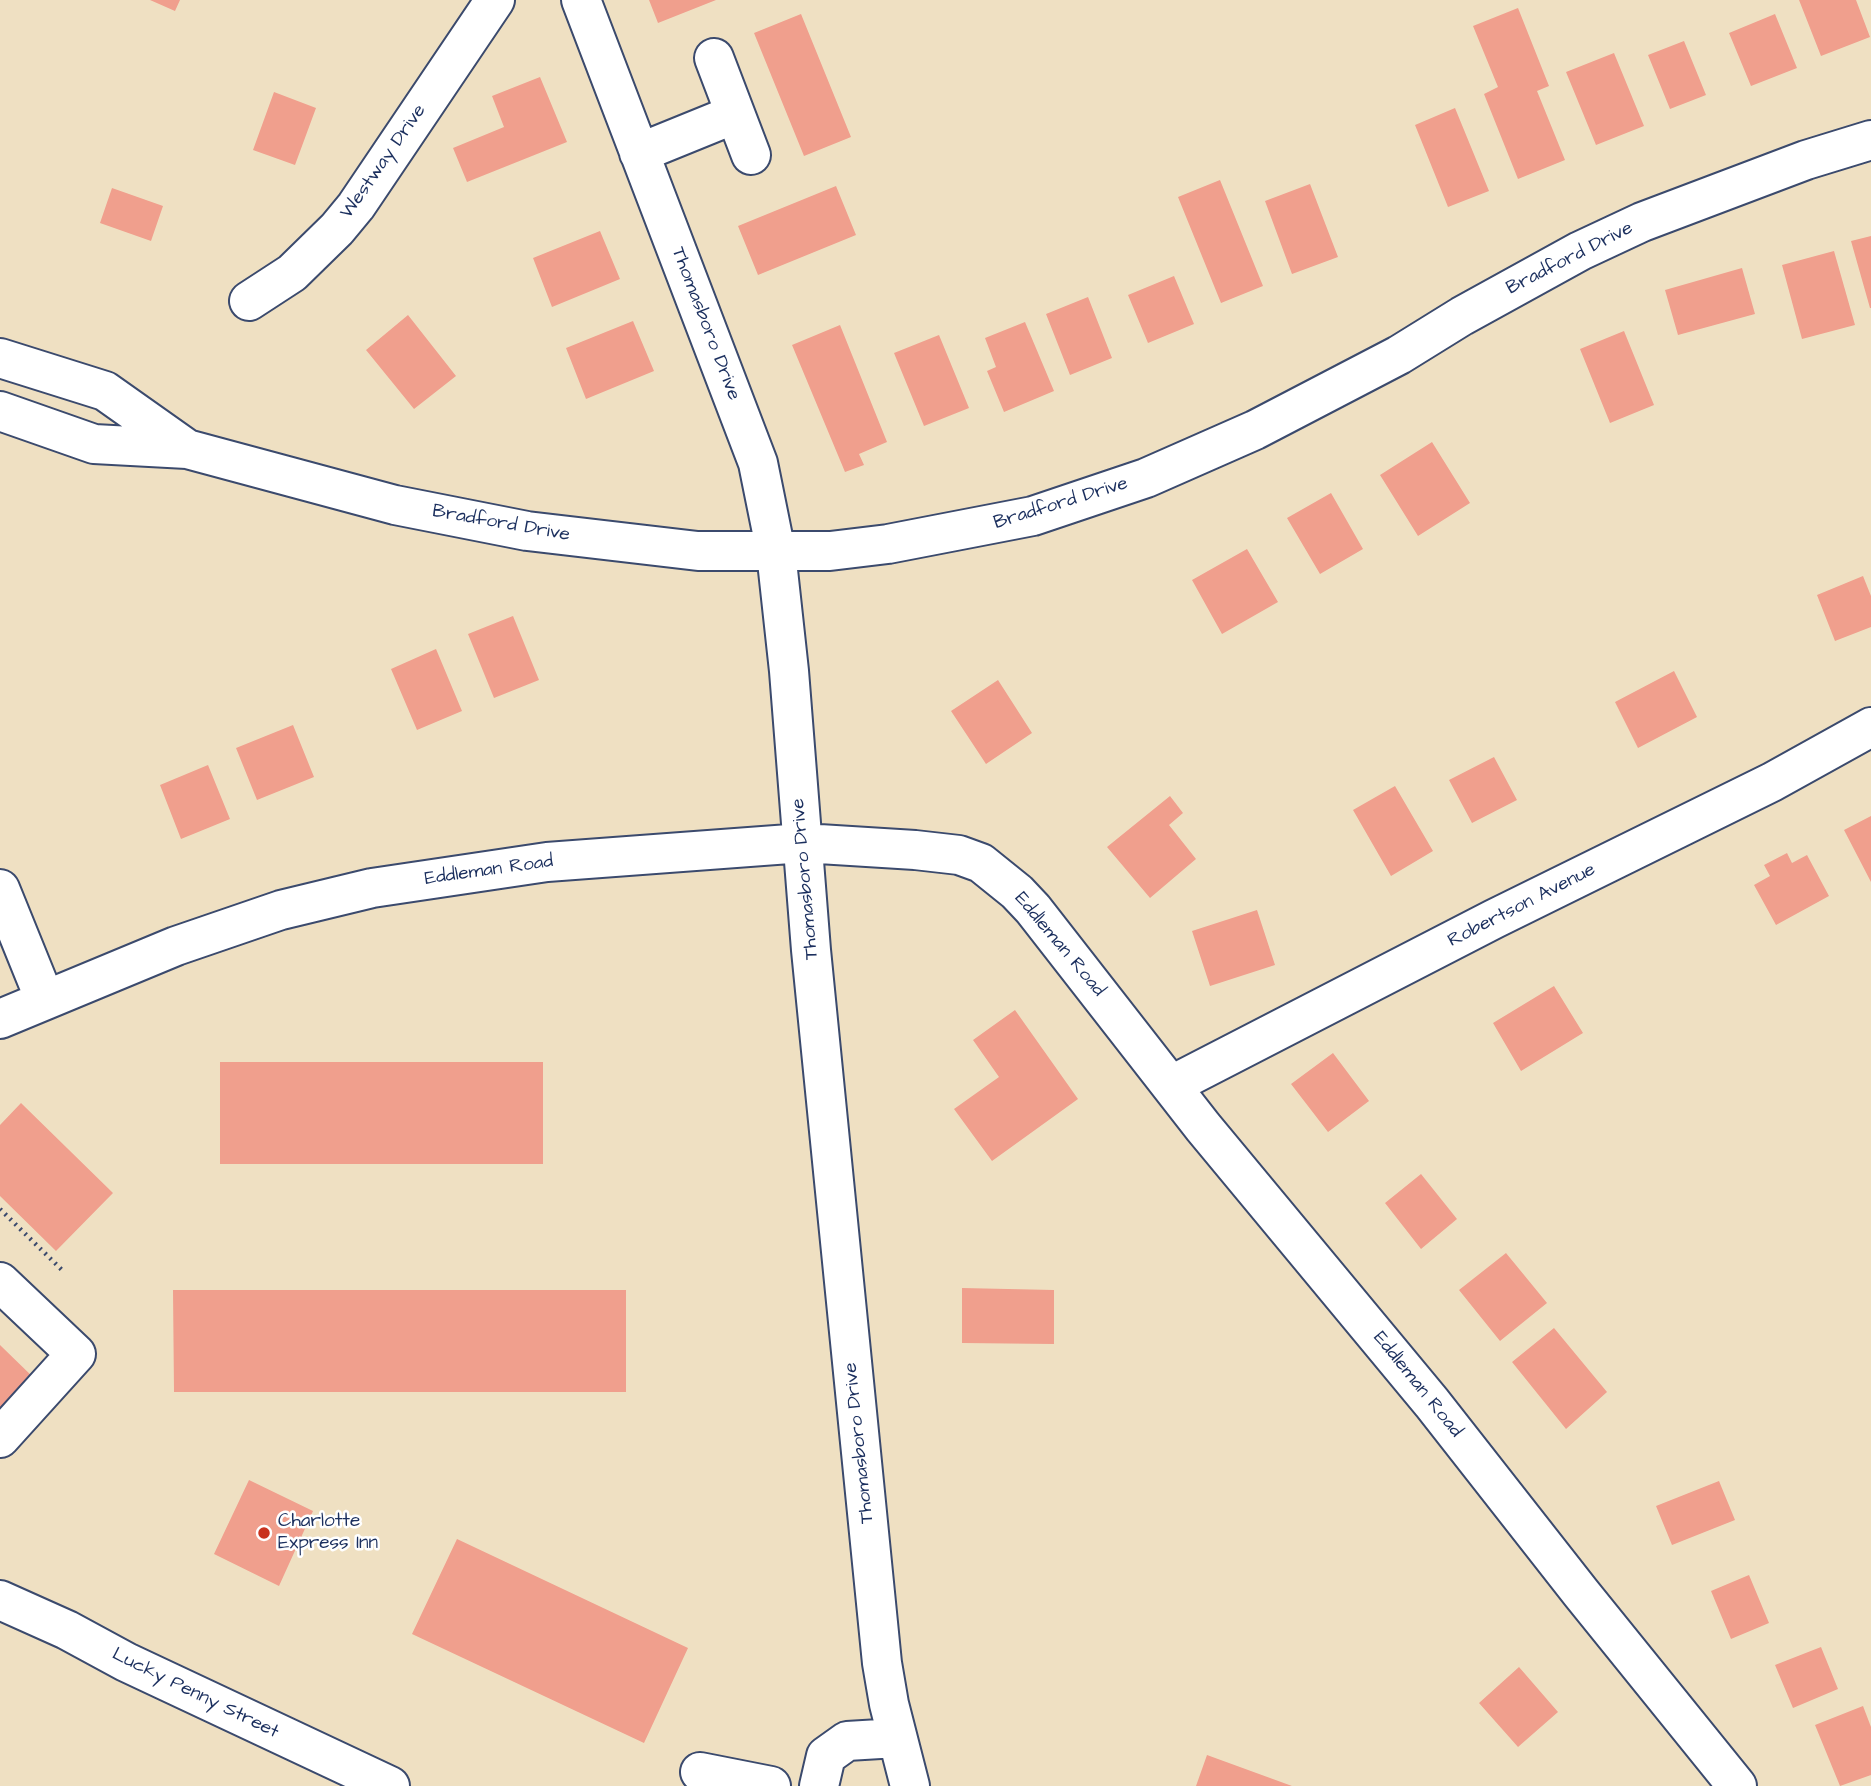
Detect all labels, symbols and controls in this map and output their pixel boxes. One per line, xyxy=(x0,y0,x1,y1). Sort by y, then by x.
street label: Westway Drive xyxy=(336,100,432,224)
street label: Bradford Drive xyxy=(1503,217,1637,301)
street label: Thomasboro Drive xyxy=(665,244,745,404)
street label: Bradford Drive xyxy=(991,473,1131,535)
street label: Bradford Drive xyxy=(431,501,571,547)
street label: Thomasboro Drive xyxy=(788,797,824,961)
street label: Eddleman Road xyxy=(423,851,555,891)
street label: Robertson Avenue xyxy=(1444,859,1600,953)
street label: Eddleman Road xyxy=(1009,888,1109,1002)
street label: Eddleman Road xyxy=(1367,1328,1467,1442)
street label: Thomasboro Drive xyxy=(840,1361,880,1525)
place label: Charlotte Express Inn xyxy=(278,1511,378,1555)
marker: Charlotte Express Inn xyxy=(256,1525,272,1541)
street label: Lucky Penny Street xyxy=(108,1644,282,1744)

